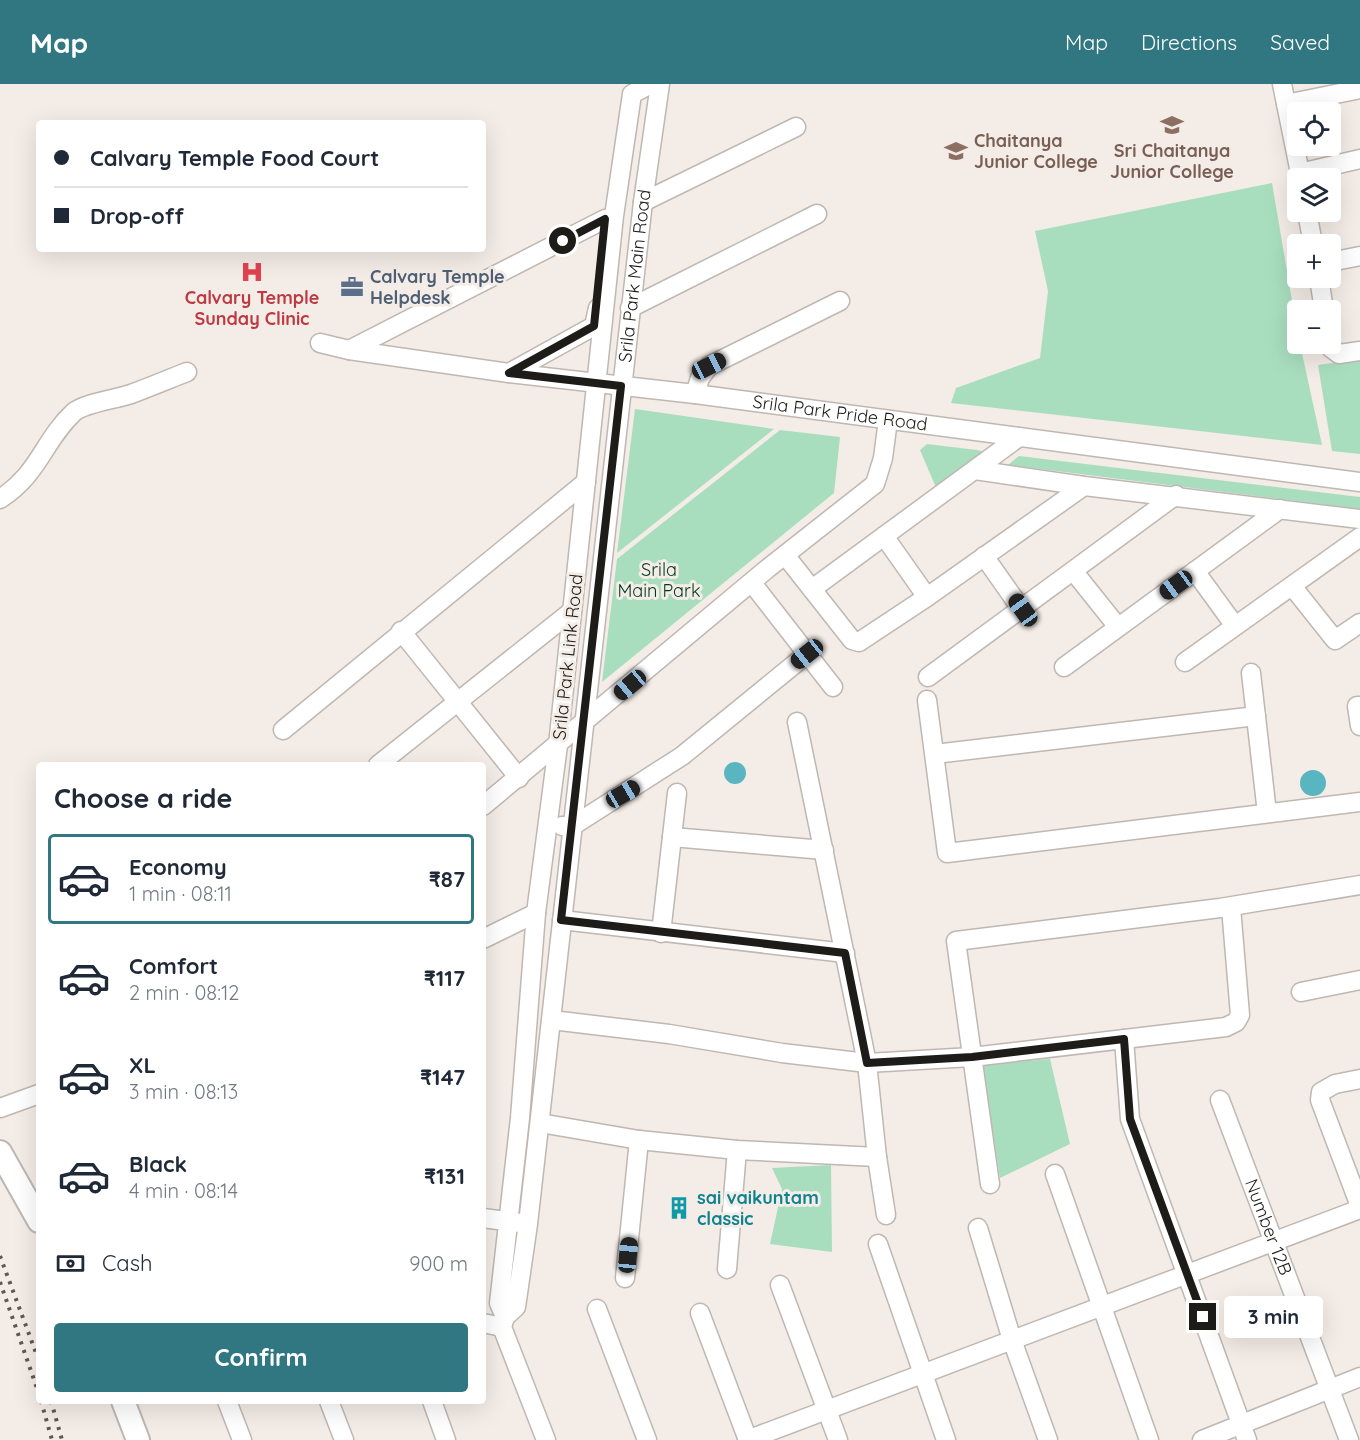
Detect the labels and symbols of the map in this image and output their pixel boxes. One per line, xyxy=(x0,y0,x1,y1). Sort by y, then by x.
school or university icon: Sri Chaitanya Junior College xyxy=(1159,112,1185,138)
place label: Chaitanya Junior College xyxy=(974,129,1098,173)
school or university icon: Chaitanya Junior College xyxy=(943,138,969,164)
place label: Sri Chaitanya Junior College xyxy=(1110,139,1234,183)
street label: Srila Park Main Road xyxy=(613,188,656,363)
route start xyxy=(549,227,576,254)
hospital icon: Calvary Temple Sunday Clinic xyxy=(239,259,265,285)
place label: Calvary Temple Helpdesk xyxy=(370,265,505,309)
office icon: Calvary Temple Helpdesk xyxy=(339,274,365,300)
place label: Calvary Temple Sunday Clinic xyxy=(185,286,319,330)
car xyxy=(689,350,729,382)
street label: Srila Park Pride Road xyxy=(751,390,929,436)
park label: Srila Main Park xyxy=(617,558,701,602)
car xyxy=(1156,567,1196,603)
street label: Srila Park Link Road xyxy=(547,573,588,741)
car xyxy=(1005,590,1041,630)
car xyxy=(787,636,827,672)
car xyxy=(610,667,650,703)
car xyxy=(603,777,643,811)
street label: Number 12B xyxy=(1240,1176,1297,1278)
place label: sai vaikuntam classic xyxy=(697,1186,819,1230)
building icon: sai vaikuntam classic xyxy=(666,1195,692,1221)
car xyxy=(617,1236,639,1274)
callout: 3 min xyxy=(1224,1296,1323,1338)
route end xyxy=(1189,1303,1216,1330)

